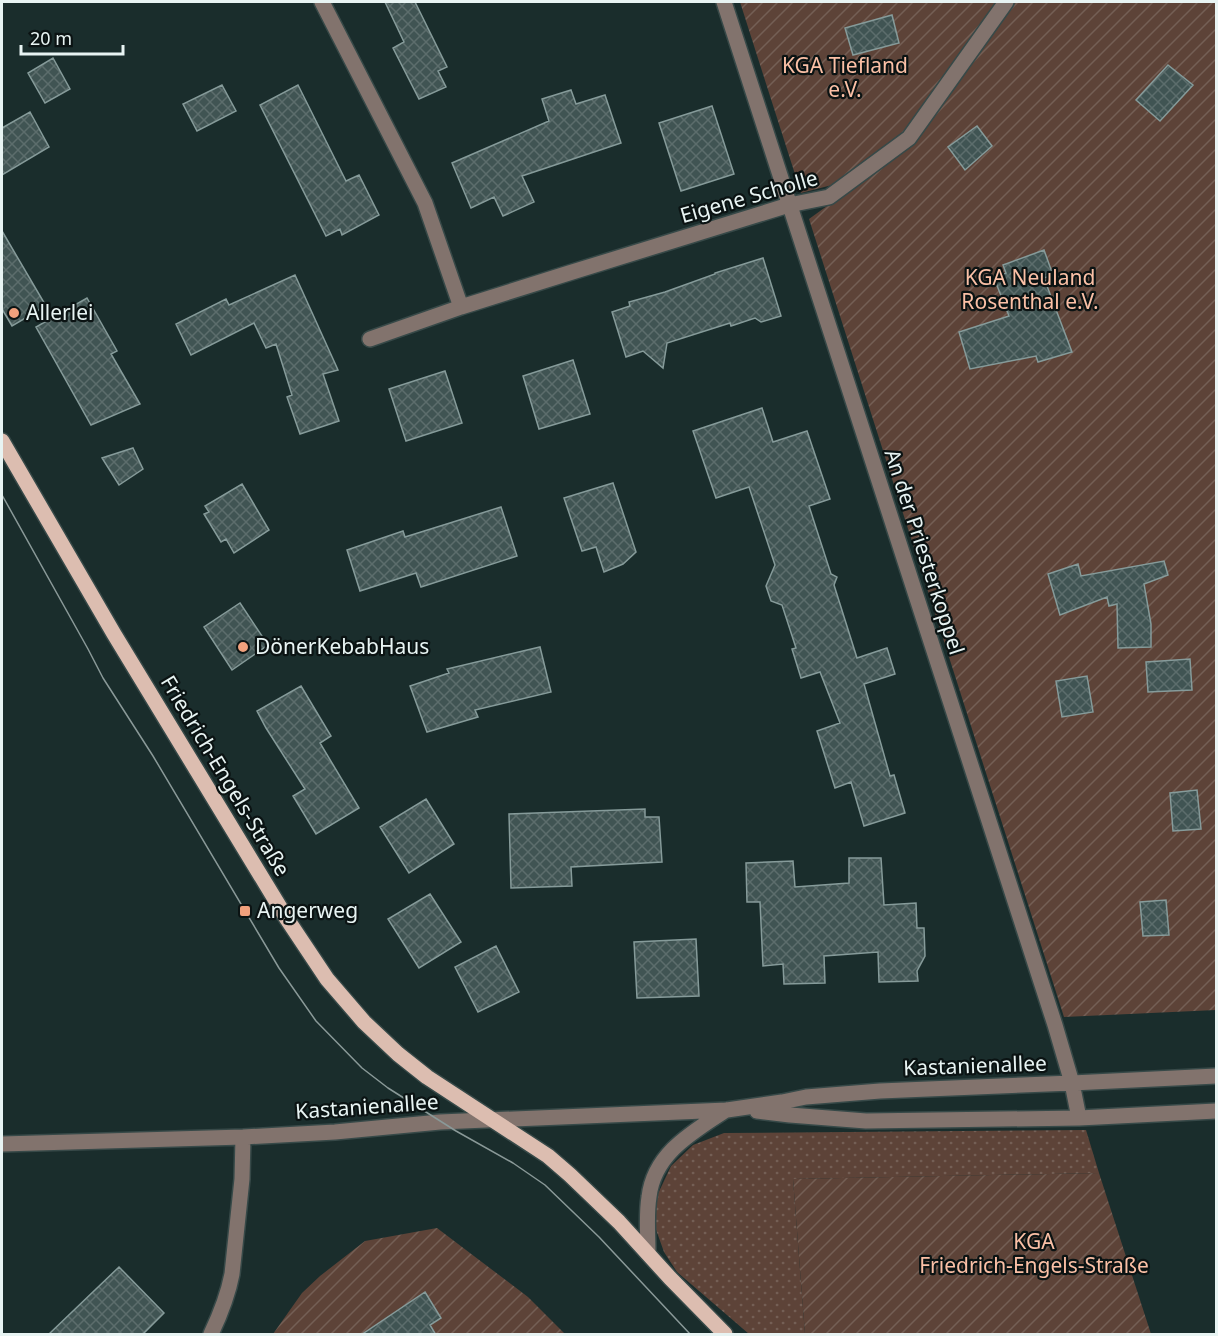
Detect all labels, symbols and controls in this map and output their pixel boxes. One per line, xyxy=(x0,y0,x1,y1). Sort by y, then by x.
scale bar xyxy=(21,18,123,56)
text: 20 m xyxy=(30,26,72,50)
park label: KGA Tiefland e.V. xyxy=(782,51,908,103)
street label: Eigene Scholle xyxy=(677,163,821,229)
park label: KGA Neuland Rosenthal e.V. xyxy=(961,263,1099,315)
place label: Allerlei xyxy=(26,298,93,326)
marker: Allerlei xyxy=(7,306,21,320)
street label: An der Priesterkoppel xyxy=(878,445,971,658)
place label: DönerKebabHaus xyxy=(255,632,429,660)
marker: DönerKebabHaus xyxy=(236,640,250,654)
street label: Friedrich-Engels-Straße xyxy=(155,670,297,881)
place label: Angerweg xyxy=(257,896,358,924)
marker: Angerweg xyxy=(238,904,252,918)
street label: Kastanienallee xyxy=(903,1049,1047,1082)
street label: Kastanienallee xyxy=(294,1087,440,1125)
park label: KGA Friedrich-Engels-Straße xyxy=(919,1227,1149,1279)

